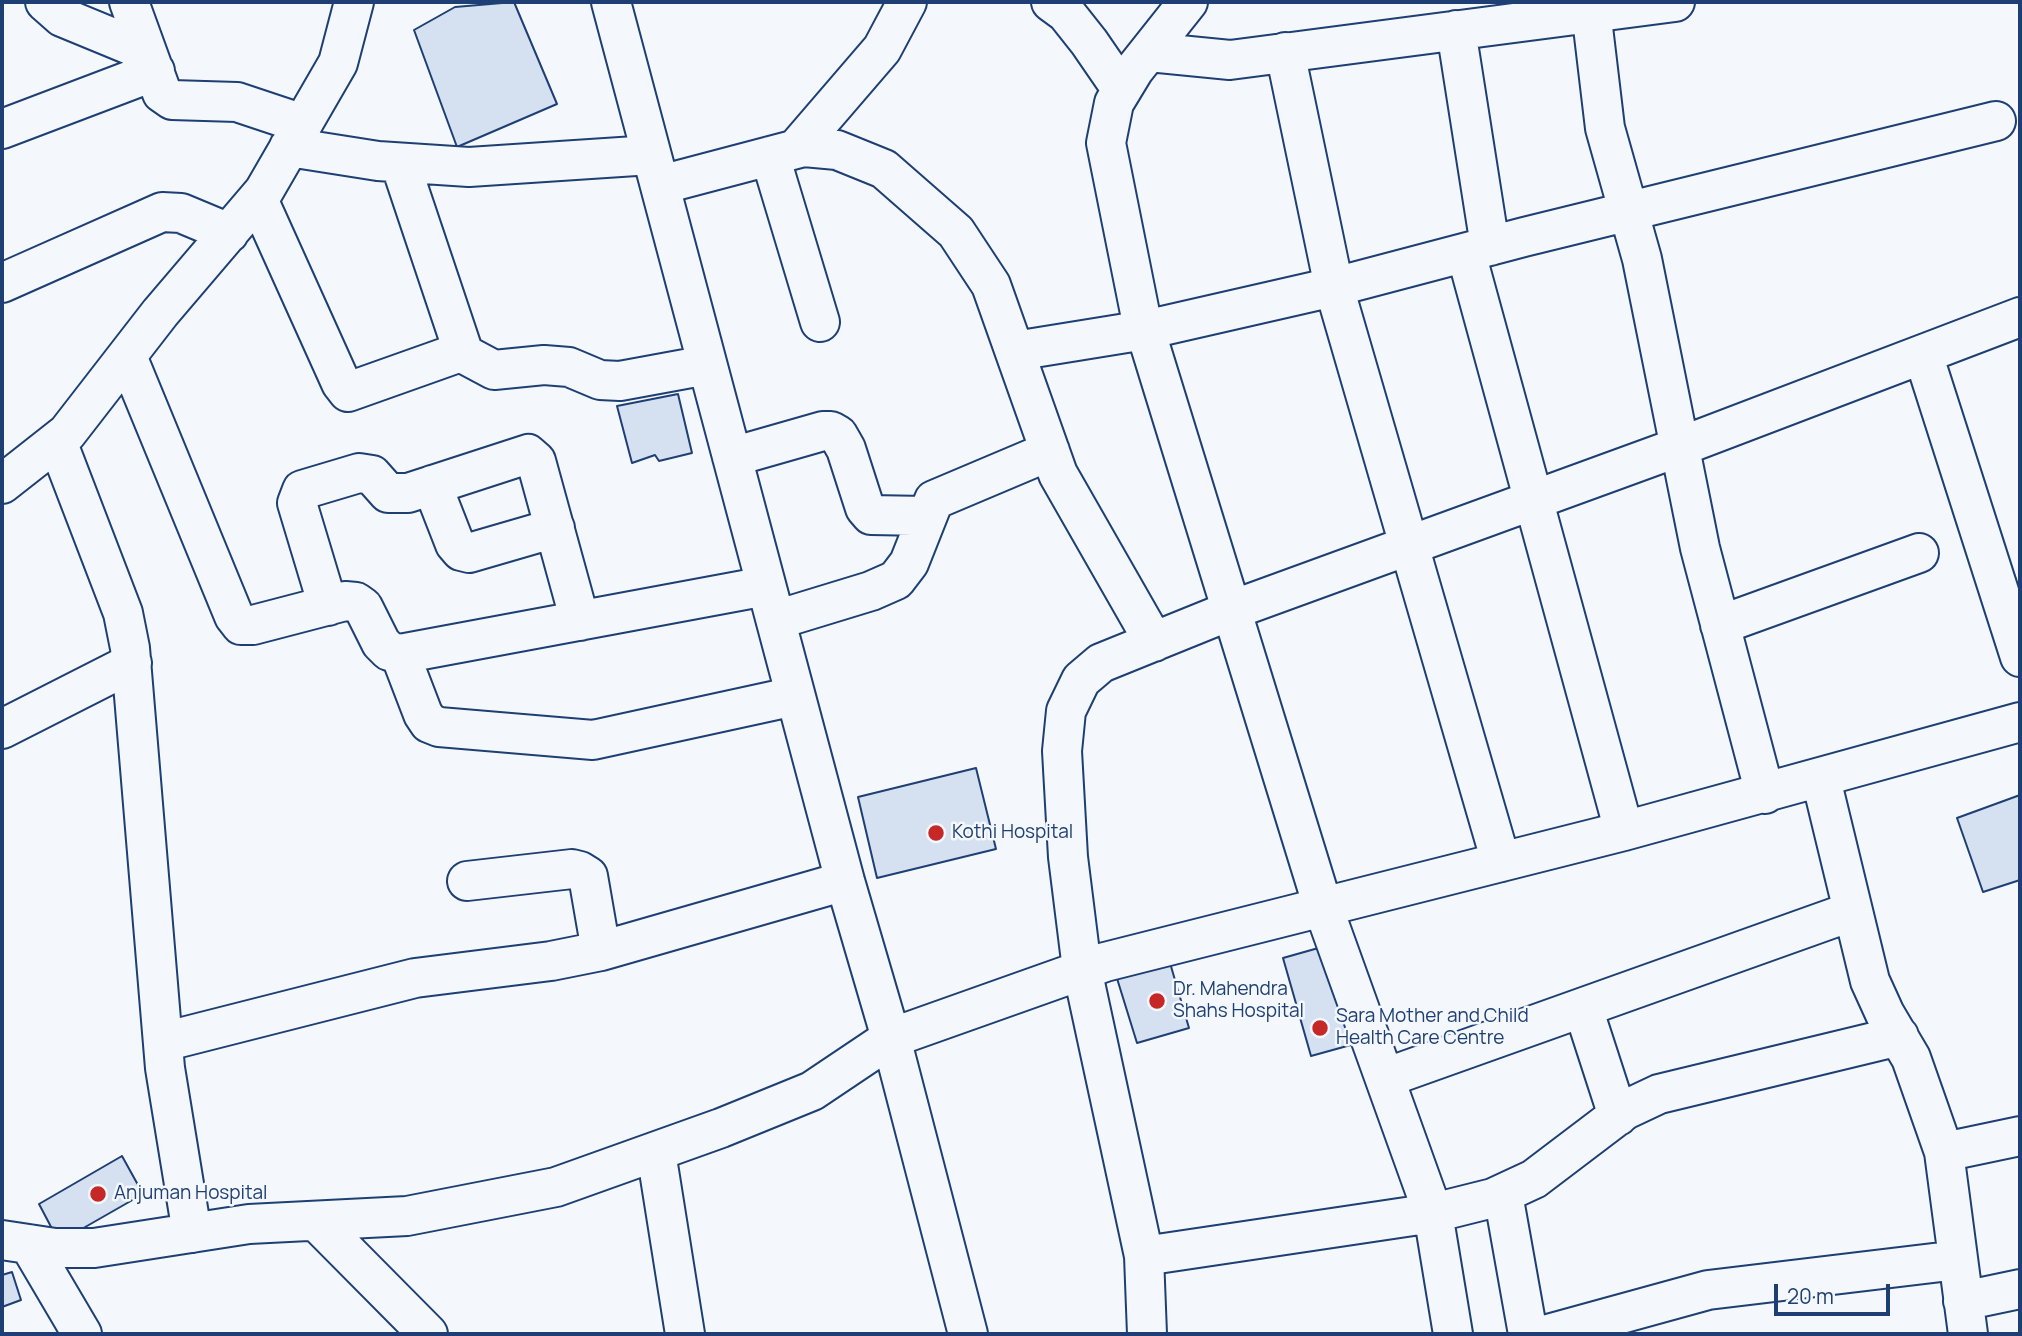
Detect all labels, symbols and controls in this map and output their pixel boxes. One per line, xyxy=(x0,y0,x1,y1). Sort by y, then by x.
place label: Kothi Hospital xyxy=(952,822,1073,844)
marker: Kothi Hospital xyxy=(926,823,946,843)
place label: Dr. Mahendra Shahs Hospital xyxy=(1173,979,1304,1023)
marker: Dr. Mahendra Shahs Hospital xyxy=(1147,991,1167,1011)
place label: Sara Mother and Child Health Care Centre xyxy=(1336,1006,1529,1050)
marker: Sara Mother and Child Health Care Centre xyxy=(1310,1018,1330,1038)
place label: Anjuman Hospital xyxy=(114,1183,268,1205)
marker: Anjuman Hospital xyxy=(88,1184,108,1204)
scale bar xyxy=(1777,1270,1892,1314)
text: 20 m xyxy=(1787,1282,1834,1310)

